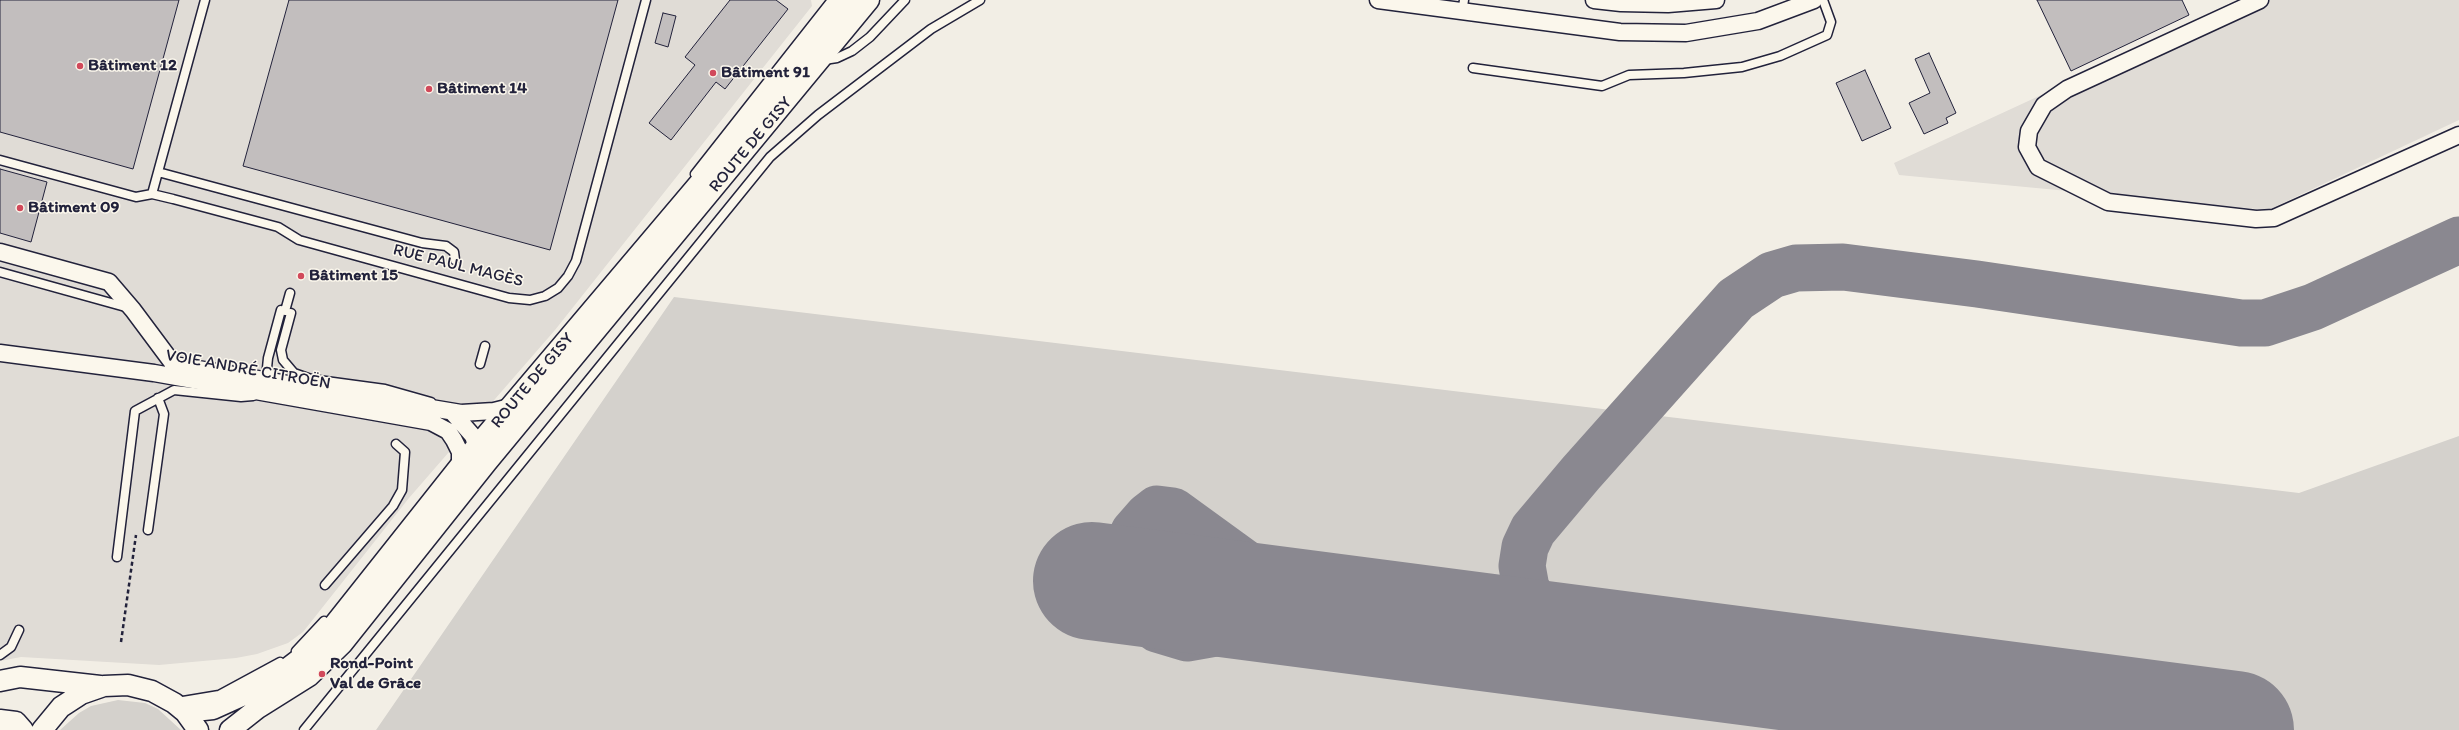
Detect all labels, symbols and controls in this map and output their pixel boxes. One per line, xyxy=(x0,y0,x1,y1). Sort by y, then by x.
place label: Bâtiment 12 xyxy=(88,56,177,76)
marker: Bâtiment 12 xyxy=(75,61,85,71)
place label: Bâtiment 91 xyxy=(721,63,810,83)
marker: Bâtiment 91 xyxy=(708,68,718,78)
place label: Bâtiment 14 xyxy=(437,79,527,99)
marker: Bâtiment 14 xyxy=(424,84,434,94)
street label: ROUTE DE GISY xyxy=(705,93,797,197)
place label: Bâtiment 09 xyxy=(28,198,119,218)
marker: Bâtiment 09 xyxy=(15,203,25,213)
street label: RUE PAUL MAGÈS xyxy=(391,240,525,292)
place label: Bâtiment 15 xyxy=(309,266,398,286)
marker: Bâtiment 15 xyxy=(296,271,306,281)
street label: ROUTE DE GISY xyxy=(487,329,579,433)
street label: VOIE ANDRÉ CITROËN xyxy=(164,345,332,395)
place label: Rond-Point Val de Grâce xyxy=(330,654,421,694)
marker: Rond-Point Val de Grâce xyxy=(317,669,327,679)

